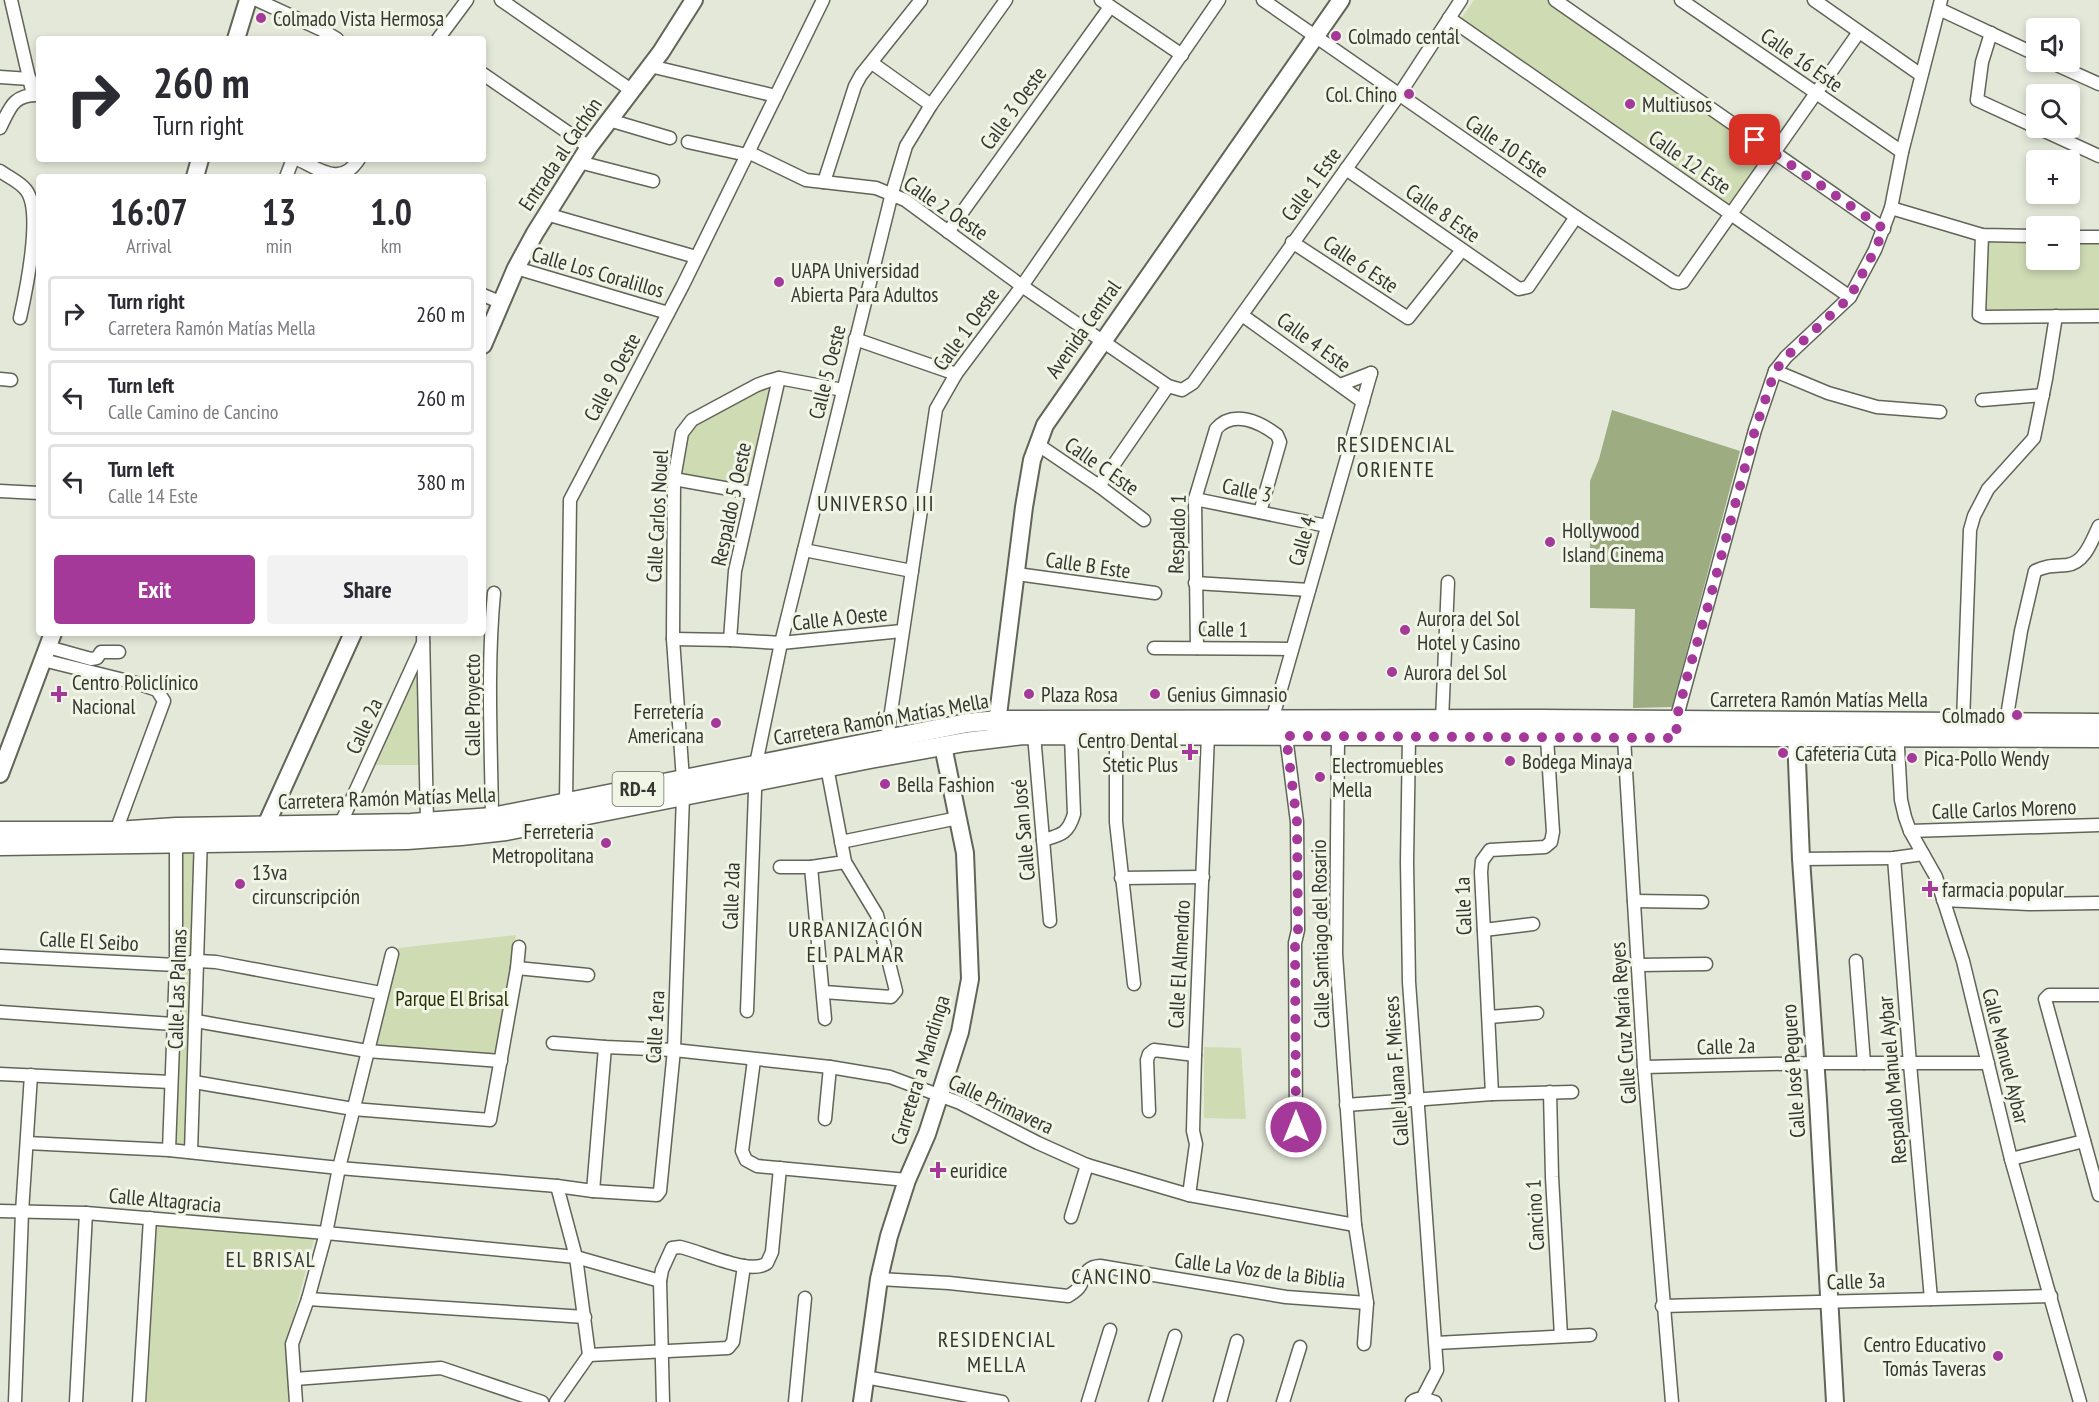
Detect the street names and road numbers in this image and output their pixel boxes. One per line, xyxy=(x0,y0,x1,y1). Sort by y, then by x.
street label: Calle 16 Este xyxy=(1756,22,1848,98)
street label: Calle 3 Oeste xyxy=(974,61,1052,155)
street label: Entrada al Cachón xyxy=(512,92,608,216)
street label: Calle 10 Este xyxy=(1460,108,1554,184)
street label: Calle 12 Este xyxy=(1644,124,1736,200)
street label: Calle 1 Este xyxy=(1275,142,1347,226)
street label: Calle 2 Oeste xyxy=(899,170,993,246)
street label: Calle 8 Este xyxy=(1400,178,1486,248)
street label: Calle 6 Este xyxy=(1318,229,1404,299)
street label: Calle Los Coralillos xyxy=(529,240,667,304)
street label: Avenida Central xyxy=(1039,275,1127,383)
street label: Calle 1 Oeste xyxy=(927,282,1005,376)
street label: Calle 4 Este xyxy=(1272,306,1356,378)
street label: Calle 5 Oeste xyxy=(802,322,852,422)
street label: Calle 9 Oeste xyxy=(578,328,646,426)
street label: Calle C Este xyxy=(1060,431,1144,501)
street label: Respaldo 5 Oeste xyxy=(705,440,757,568)
street label: Calle Carlos Nouel xyxy=(640,449,674,583)
street label: Calle 3 xyxy=(1220,472,1274,508)
street label: Respaldo 1 xyxy=(1162,494,1192,574)
street label: Calle 4 xyxy=(1282,513,1322,569)
street label: Calle B Este xyxy=(1044,546,1132,584)
street label: Calle A Oeste xyxy=(791,600,889,636)
street label: Calle 1 xyxy=(1198,615,1248,643)
street label: Calle Proyecto xyxy=(459,654,486,756)
street label: Carretera Ramón Matías Mella xyxy=(1710,686,1928,713)
street label: Carretera Ramón Matías Mella xyxy=(771,687,991,751)
street label: Calle 2a xyxy=(339,694,389,758)
road number: RD-4 xyxy=(612,772,664,806)
street label: Calle San José xyxy=(1005,778,1041,882)
street label: Carretera Ramón Matías Mella xyxy=(278,781,496,815)
street label: Calle Carlos Moreno xyxy=(1931,793,2077,825)
street label: Calle Santiago del Rosario xyxy=(1305,839,1335,1029)
street label: Calle 2da xyxy=(716,862,746,930)
street label: Calle 1a xyxy=(1448,876,1478,936)
street label: Calle El Almendro xyxy=(1162,899,1196,1029)
street label: Calle El Seibo xyxy=(39,925,139,957)
street label: Calle Las Palmas xyxy=(161,928,193,1050)
street label: Calle Cruz María Reyes xyxy=(1604,941,1642,1105)
street label: Calle Manuel Aybar xyxy=(1976,985,2036,1127)
street label: Calle 1era xyxy=(640,990,670,1064)
street label: Carretera a Mandinga xyxy=(884,992,956,1148)
street label: Calle Juana F. Mieses xyxy=(1377,995,1415,1147)
street label: Respaldo Manuel Aybar xyxy=(1871,995,1913,1165)
street label: Calle José Peguero xyxy=(1775,1003,1811,1139)
street label: Calle 2a xyxy=(1696,1031,1756,1061)
street label: Calle Primavera xyxy=(944,1068,1058,1140)
street label: Cancino 1 xyxy=(1520,1179,1550,1251)
street label: Calle Altagracia xyxy=(108,1182,222,1218)
street label: Calle La Voz de la Biblia xyxy=(1173,1246,1347,1294)
street label: Calle 3a xyxy=(1826,1266,1886,1296)

